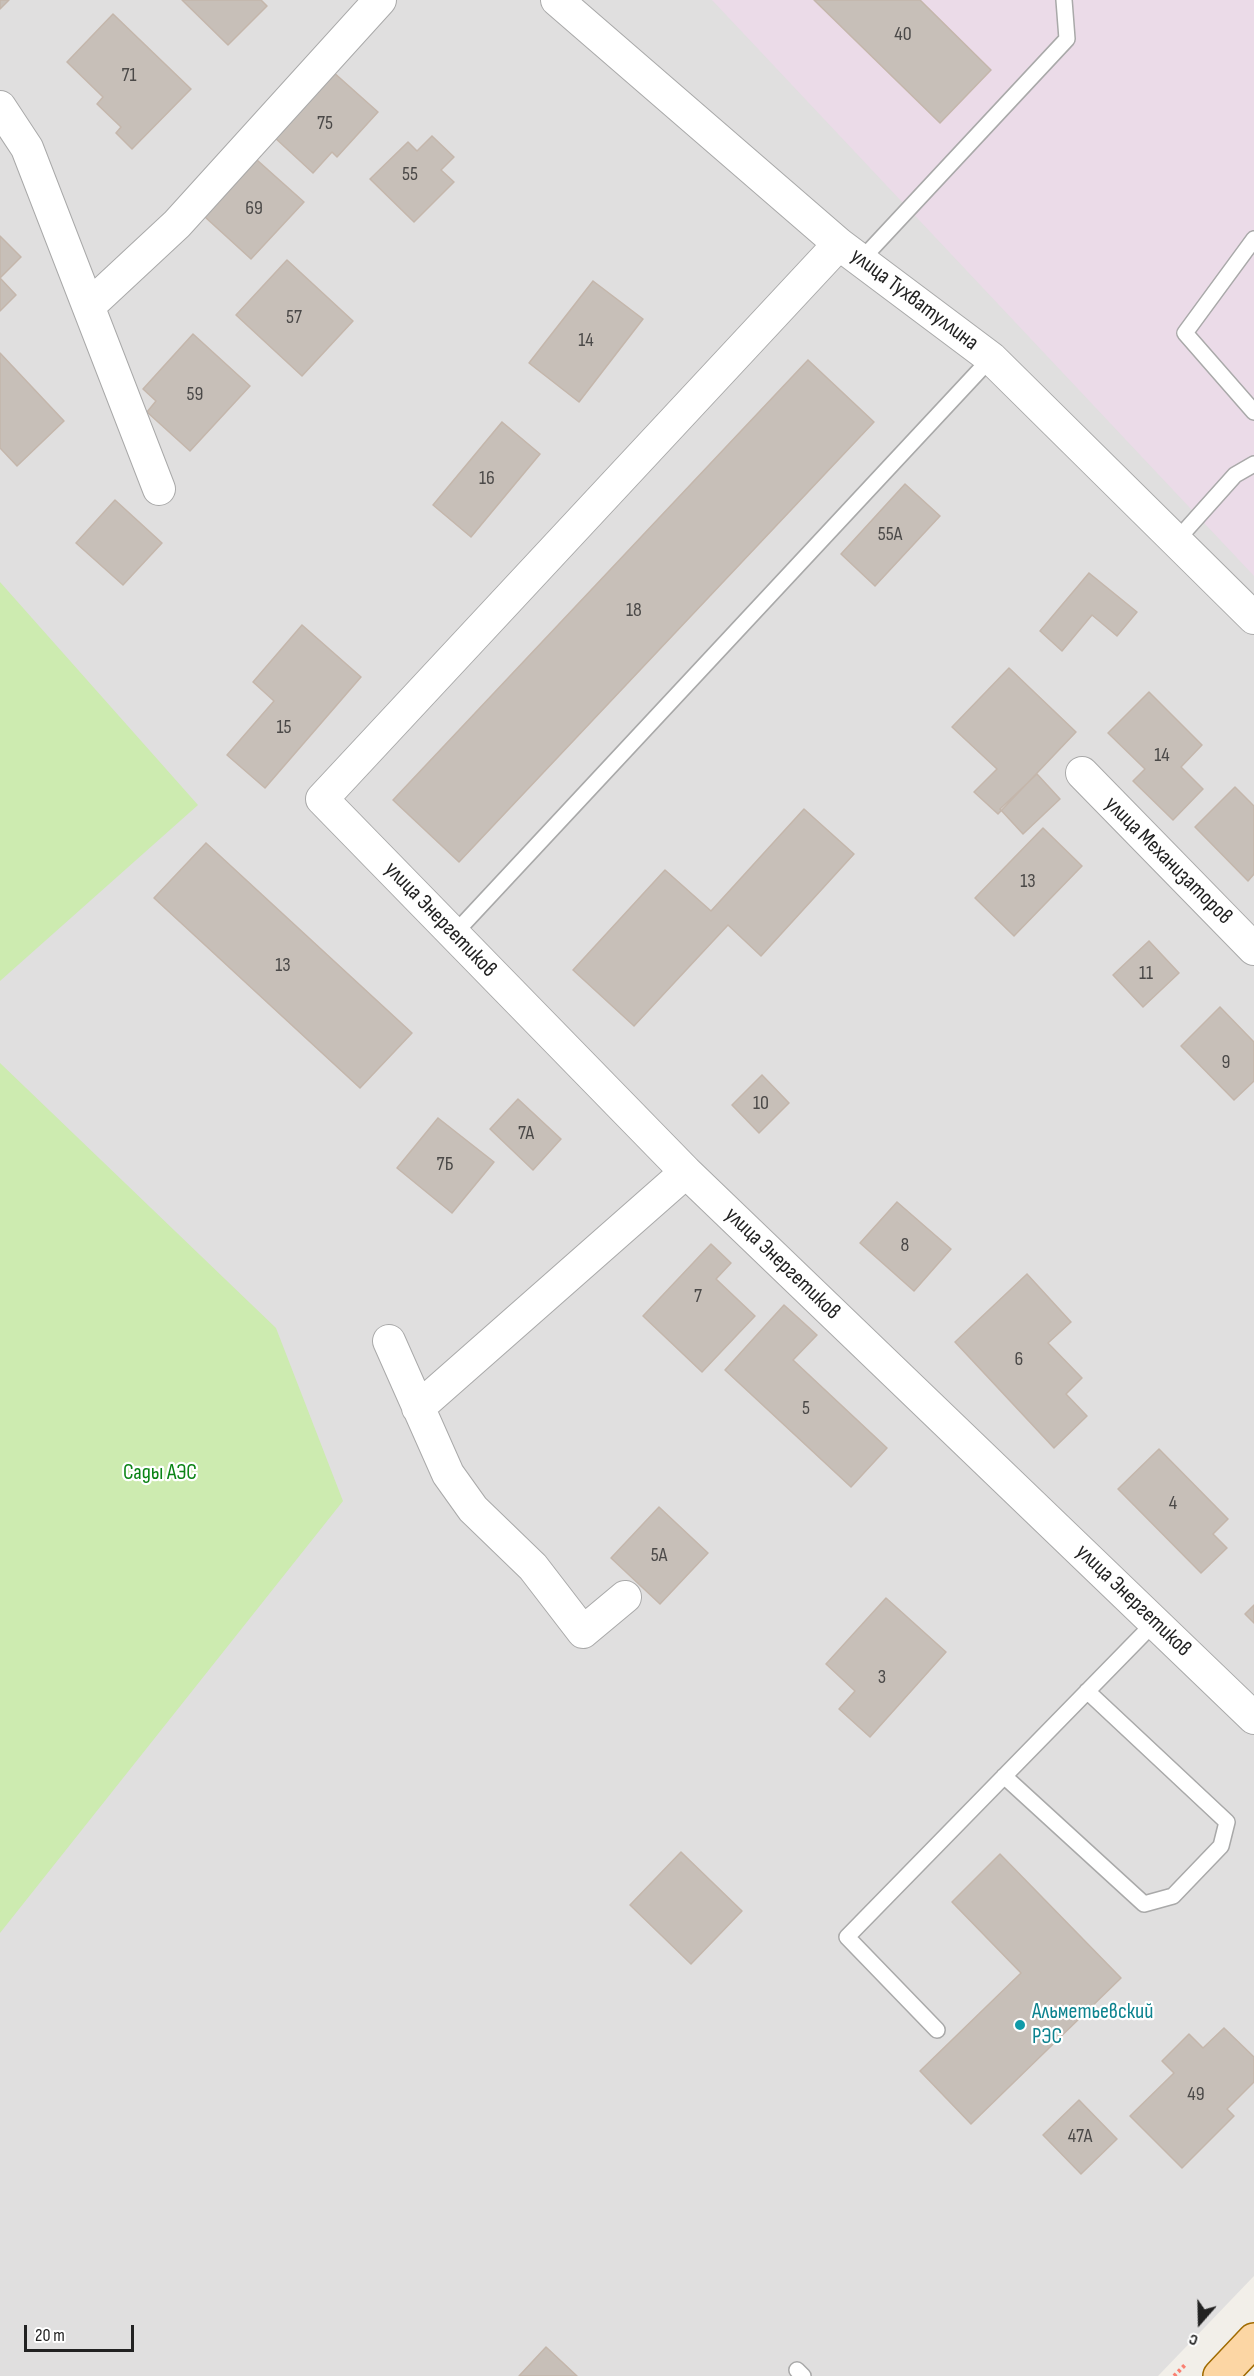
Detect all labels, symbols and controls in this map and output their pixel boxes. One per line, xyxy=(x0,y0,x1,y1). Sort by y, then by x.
house number: 40 xyxy=(894,23,912,47)
house number: 71 xyxy=(121,64,137,88)
house number: 75 xyxy=(317,112,333,136)
house number: 55 xyxy=(402,163,418,187)
house number: 69 xyxy=(245,197,263,221)
street label: улица Тухватуллина xyxy=(845,243,983,357)
house number: 57 xyxy=(286,306,302,330)
house number: 14 xyxy=(578,329,594,353)
house number: 59 xyxy=(187,383,203,407)
house number: 16 xyxy=(479,467,495,491)
house number: 55А xyxy=(878,523,902,547)
house number: 18 xyxy=(626,599,642,623)
house number: 15 xyxy=(276,716,292,740)
house number: 14 xyxy=(1154,744,1170,768)
street label: улица Механизаторов xyxy=(1099,792,1237,930)
street label: улица Энергетиков xyxy=(378,857,502,983)
house number: 13 xyxy=(1020,870,1036,894)
house number: 13 xyxy=(275,954,291,978)
house number: 11 xyxy=(1139,962,1153,986)
house number: 9 xyxy=(1222,1051,1230,1075)
house number: 10 xyxy=(753,1092,769,1116)
house number: 7А xyxy=(518,1122,534,1146)
house number: 7Б xyxy=(437,1153,453,1177)
street label: улица Энергетиков xyxy=(719,1202,845,1326)
house number: 8 xyxy=(901,1234,909,1258)
house number: 7 xyxy=(694,1285,702,1309)
house number: 6 xyxy=(1015,1348,1023,1372)
house number: 5 xyxy=(802,1397,810,1421)
park label: Сады АЭС xyxy=(123,1460,197,1486)
house number: 4 xyxy=(1169,1492,1177,1516)
street label: улица Энергетиков xyxy=(1070,1539,1196,1663)
house number: 5А xyxy=(651,1544,667,1568)
house number: 3 xyxy=(878,1666,886,1690)
place label: Альметьевский РЭС xyxy=(1032,1999,1153,2050)
marker: Альметьевский РЭС xyxy=(1013,2018,1027,2032)
house number: 49 xyxy=(1187,2083,1205,2107)
house number: 47А xyxy=(1068,2125,1092,2149)
north arrow xyxy=(1170,2292,1230,2352)
scale bar xyxy=(27,2313,136,2351)
text: 20 m xyxy=(35,2325,65,2346)
text: С xyxy=(1187,2329,1201,2350)

